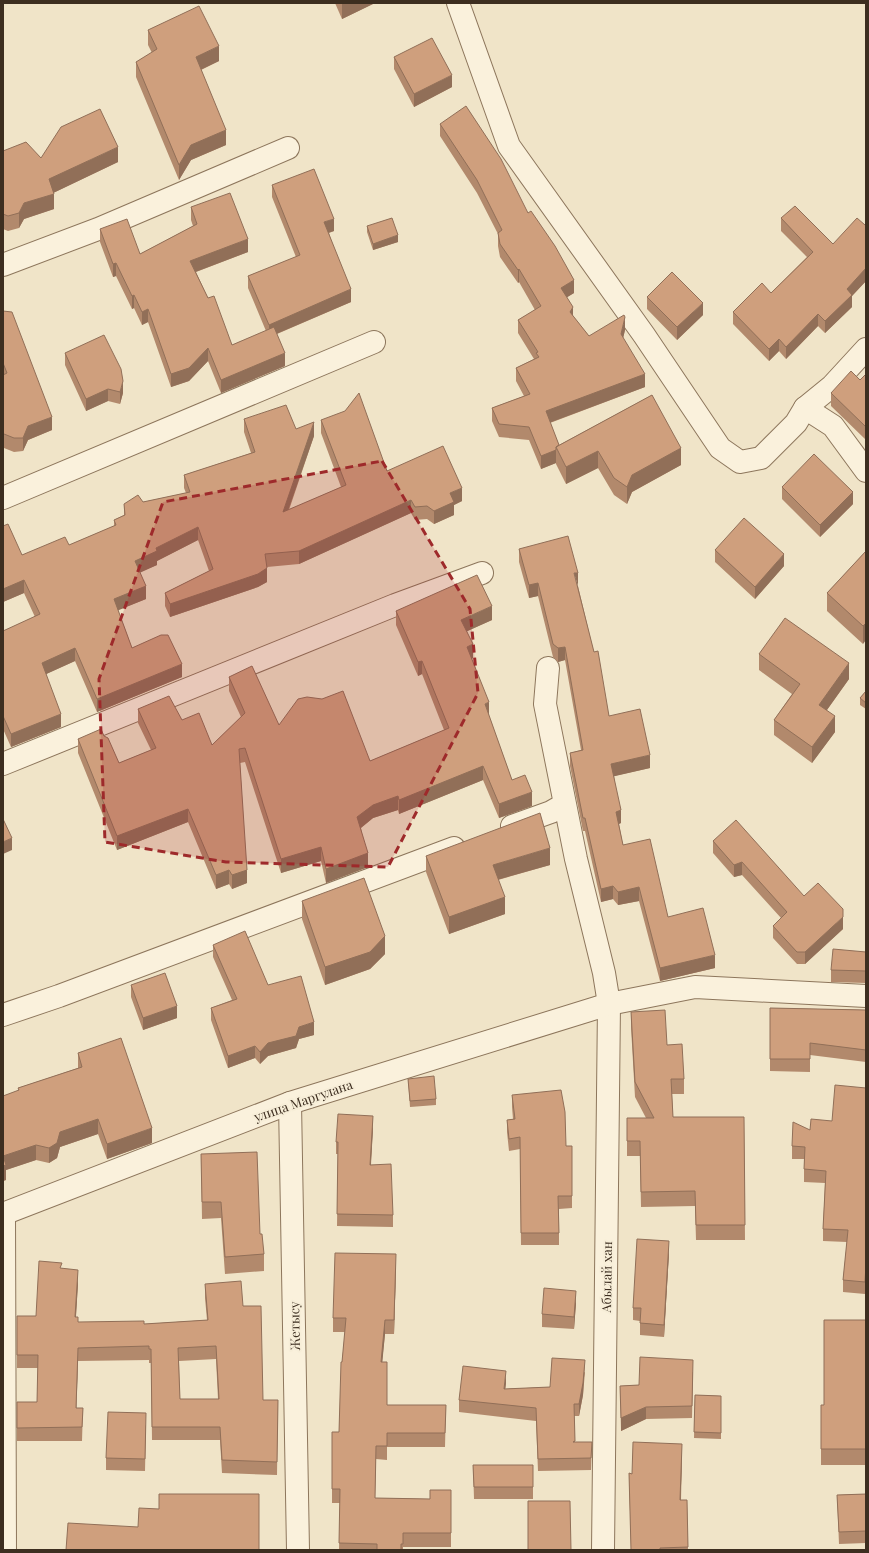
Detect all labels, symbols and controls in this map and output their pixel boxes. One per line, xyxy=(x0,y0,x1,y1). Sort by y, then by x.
street label: улица Маргулана xyxy=(251,1075,355,1125)
street label: Абылай хан xyxy=(597,1241,615,1314)
street label: Жетысу xyxy=(285,1301,303,1351)

